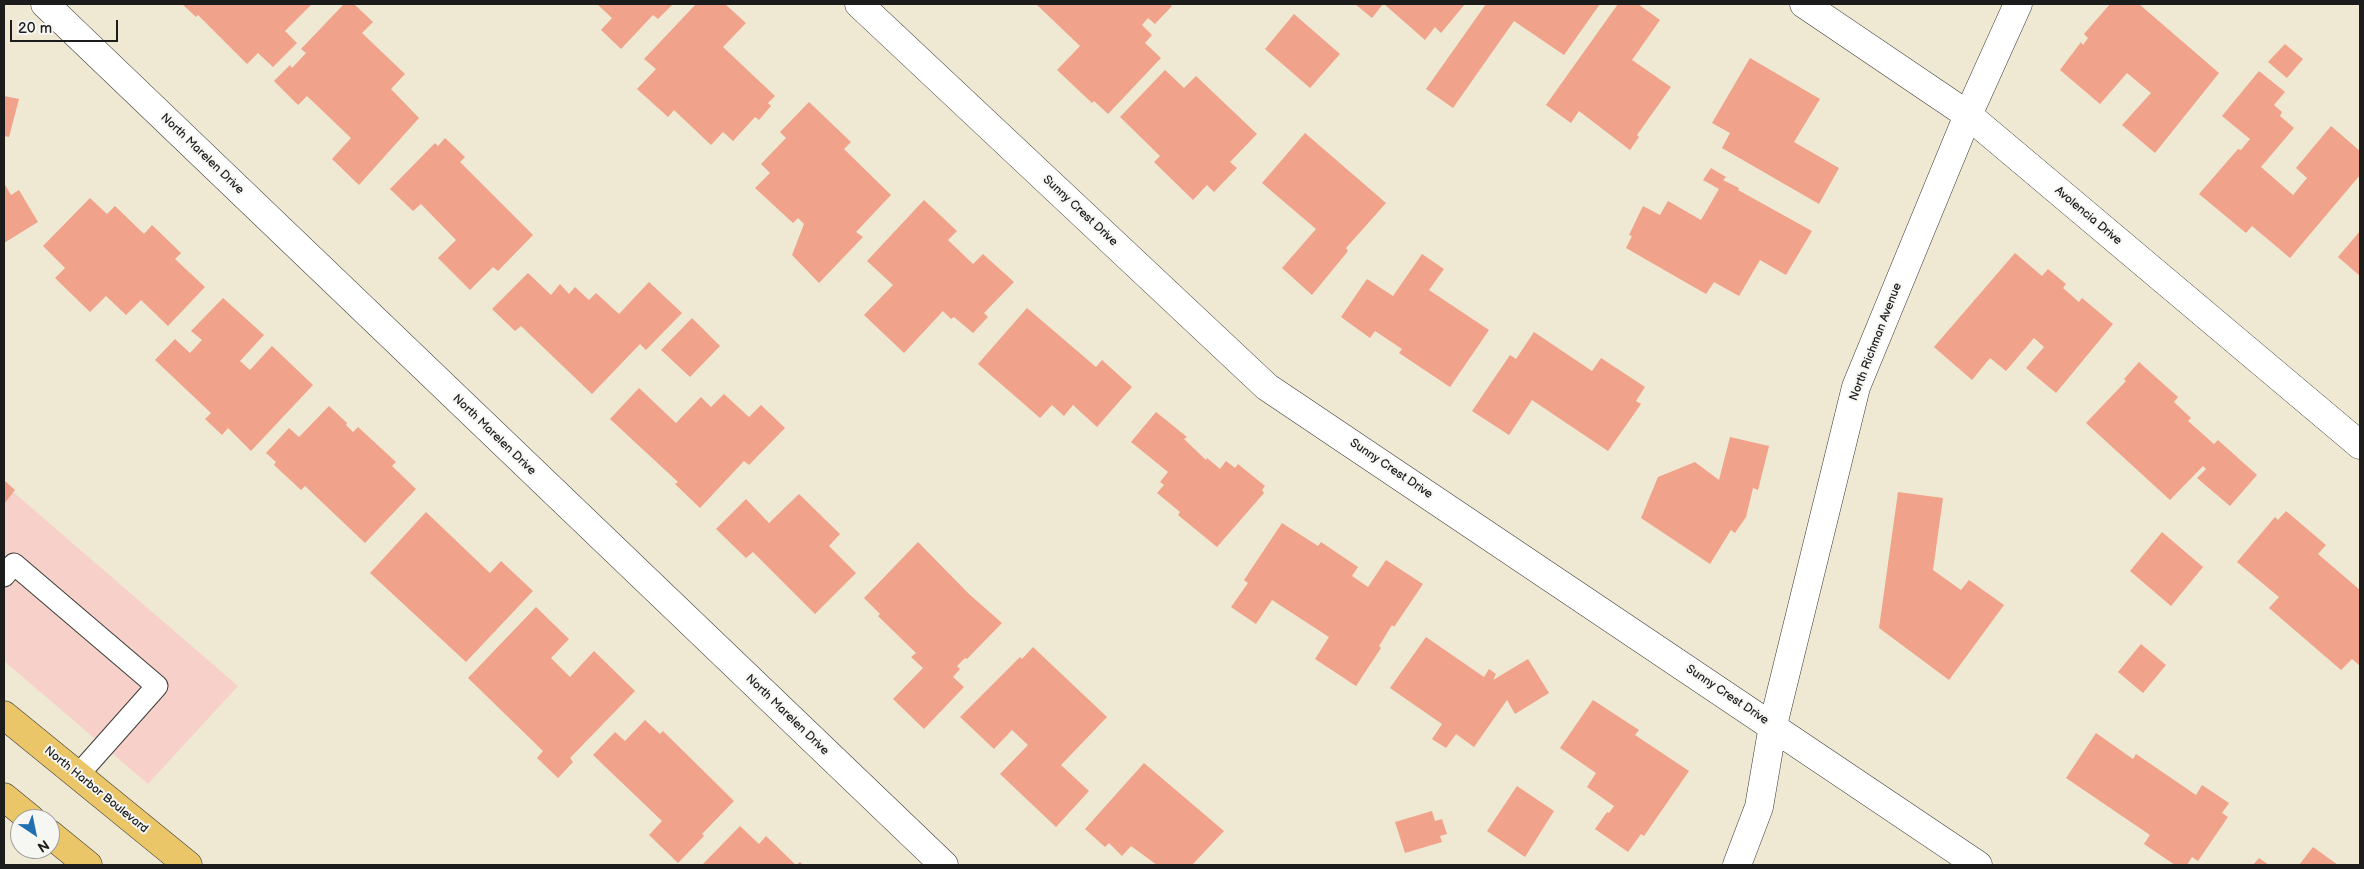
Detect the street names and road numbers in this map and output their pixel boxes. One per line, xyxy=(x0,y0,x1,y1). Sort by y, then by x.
street label: North Marelen Drive xyxy=(157,111,247,197)
street label: Sunny Crest Drive xyxy=(1040,173,1120,249)
street label: Avolencia Drive xyxy=(2051,184,2125,248)
street label: North Richman Avenue xyxy=(1847,281,1905,403)
street label: North Marelen Drive xyxy=(449,392,539,478)
street label: Sunny Crest Drive xyxy=(1347,436,1435,502)
street label: Sunny Crest Drive xyxy=(1683,662,1771,728)
street label: North Marelen Drive xyxy=(742,672,832,758)
street label: North Harbor Boulevard xyxy=(41,744,151,836)

